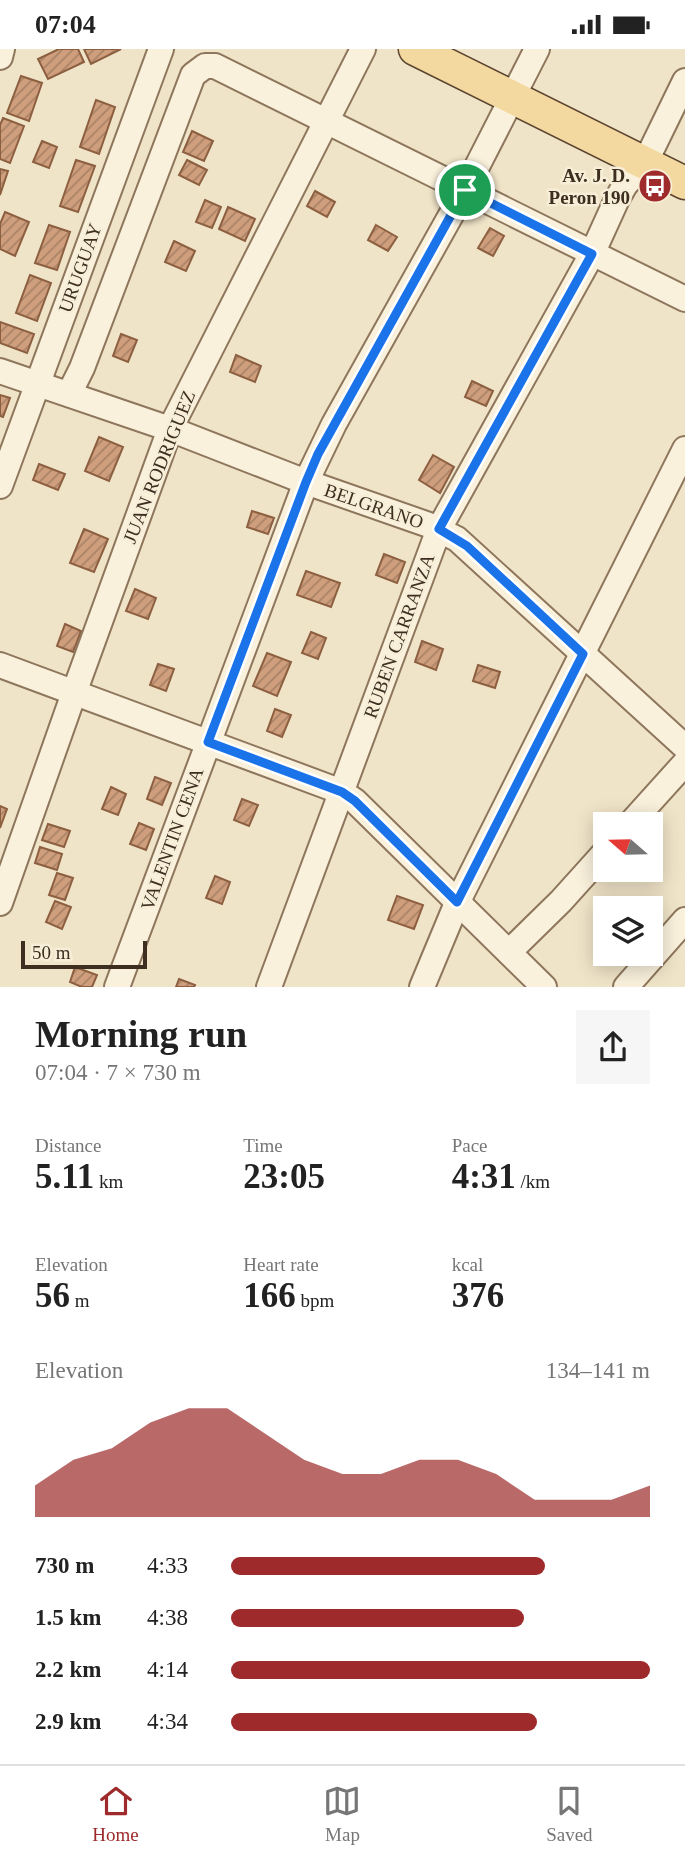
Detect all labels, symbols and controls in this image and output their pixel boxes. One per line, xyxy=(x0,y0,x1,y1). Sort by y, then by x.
text: 07:04 xyxy=(35,10,96,39)
pin xyxy=(435,160,495,220)
place label: Av. J. D. Peron 190 xyxy=(549,165,630,208)
bus stop icon: Av. J. D. Peron 190 xyxy=(636,167,674,205)
icon: arrive xyxy=(446,171,484,209)
street label: URUGUAY xyxy=(54,220,106,315)
street label: JUAN RODRIGUEZ xyxy=(119,387,199,547)
street label: BELGRANO xyxy=(322,479,426,533)
street label: RUBEN CARRANZA xyxy=(359,551,439,721)
street label: VALENTIN CENA xyxy=(136,765,208,913)
north arrow xyxy=(593,812,663,882)
map controls xyxy=(593,812,663,966)
button: layers xyxy=(593,896,663,966)
scale bar xyxy=(21,938,147,970)
text: 50 m xyxy=(32,942,71,963)
button: share xyxy=(576,1010,650,1084)
text: Morning run xyxy=(35,1013,247,1055)
text: 07:04 · 7 × 730 m xyxy=(35,1060,201,1085)
text: Distance xyxy=(35,1135,101,1156)
text: Time xyxy=(243,1135,283,1156)
text: Pace xyxy=(452,1135,488,1156)
text: 5.11 xyxy=(35,1157,94,1196)
text: 23:05 xyxy=(243,1157,325,1196)
text: 4:31 xyxy=(452,1157,516,1196)
text: km xyxy=(94,1171,123,1192)
text: /km xyxy=(516,1171,550,1192)
text: Elevation xyxy=(35,1254,108,1275)
text: Heart rate xyxy=(243,1254,319,1275)
text: kcal xyxy=(452,1254,483,1275)
text: 56 xyxy=(35,1276,70,1315)
text: 166 xyxy=(243,1276,296,1315)
text: 376 xyxy=(452,1276,504,1315)
text: m xyxy=(70,1290,90,1311)
text: bpm xyxy=(296,1290,334,1311)
text: Elevation xyxy=(35,1358,123,1383)
text: 134–141 m xyxy=(546,1358,650,1383)
text: 730 m xyxy=(35,1553,94,1578)
text: 4:33 xyxy=(147,1553,188,1578)
text: 1.5 km xyxy=(35,1605,101,1630)
text: 4:38 xyxy=(147,1605,188,1630)
text: 2.2 km xyxy=(35,1657,101,1682)
text: 4:14 xyxy=(147,1657,188,1682)
text: 2.9 km xyxy=(35,1709,101,1734)
text: 4:34 xyxy=(147,1709,188,1734)
tab: Home xyxy=(92,1782,139,1846)
tab: Map xyxy=(323,1782,361,1846)
tab: Saved xyxy=(546,1782,593,1846)

